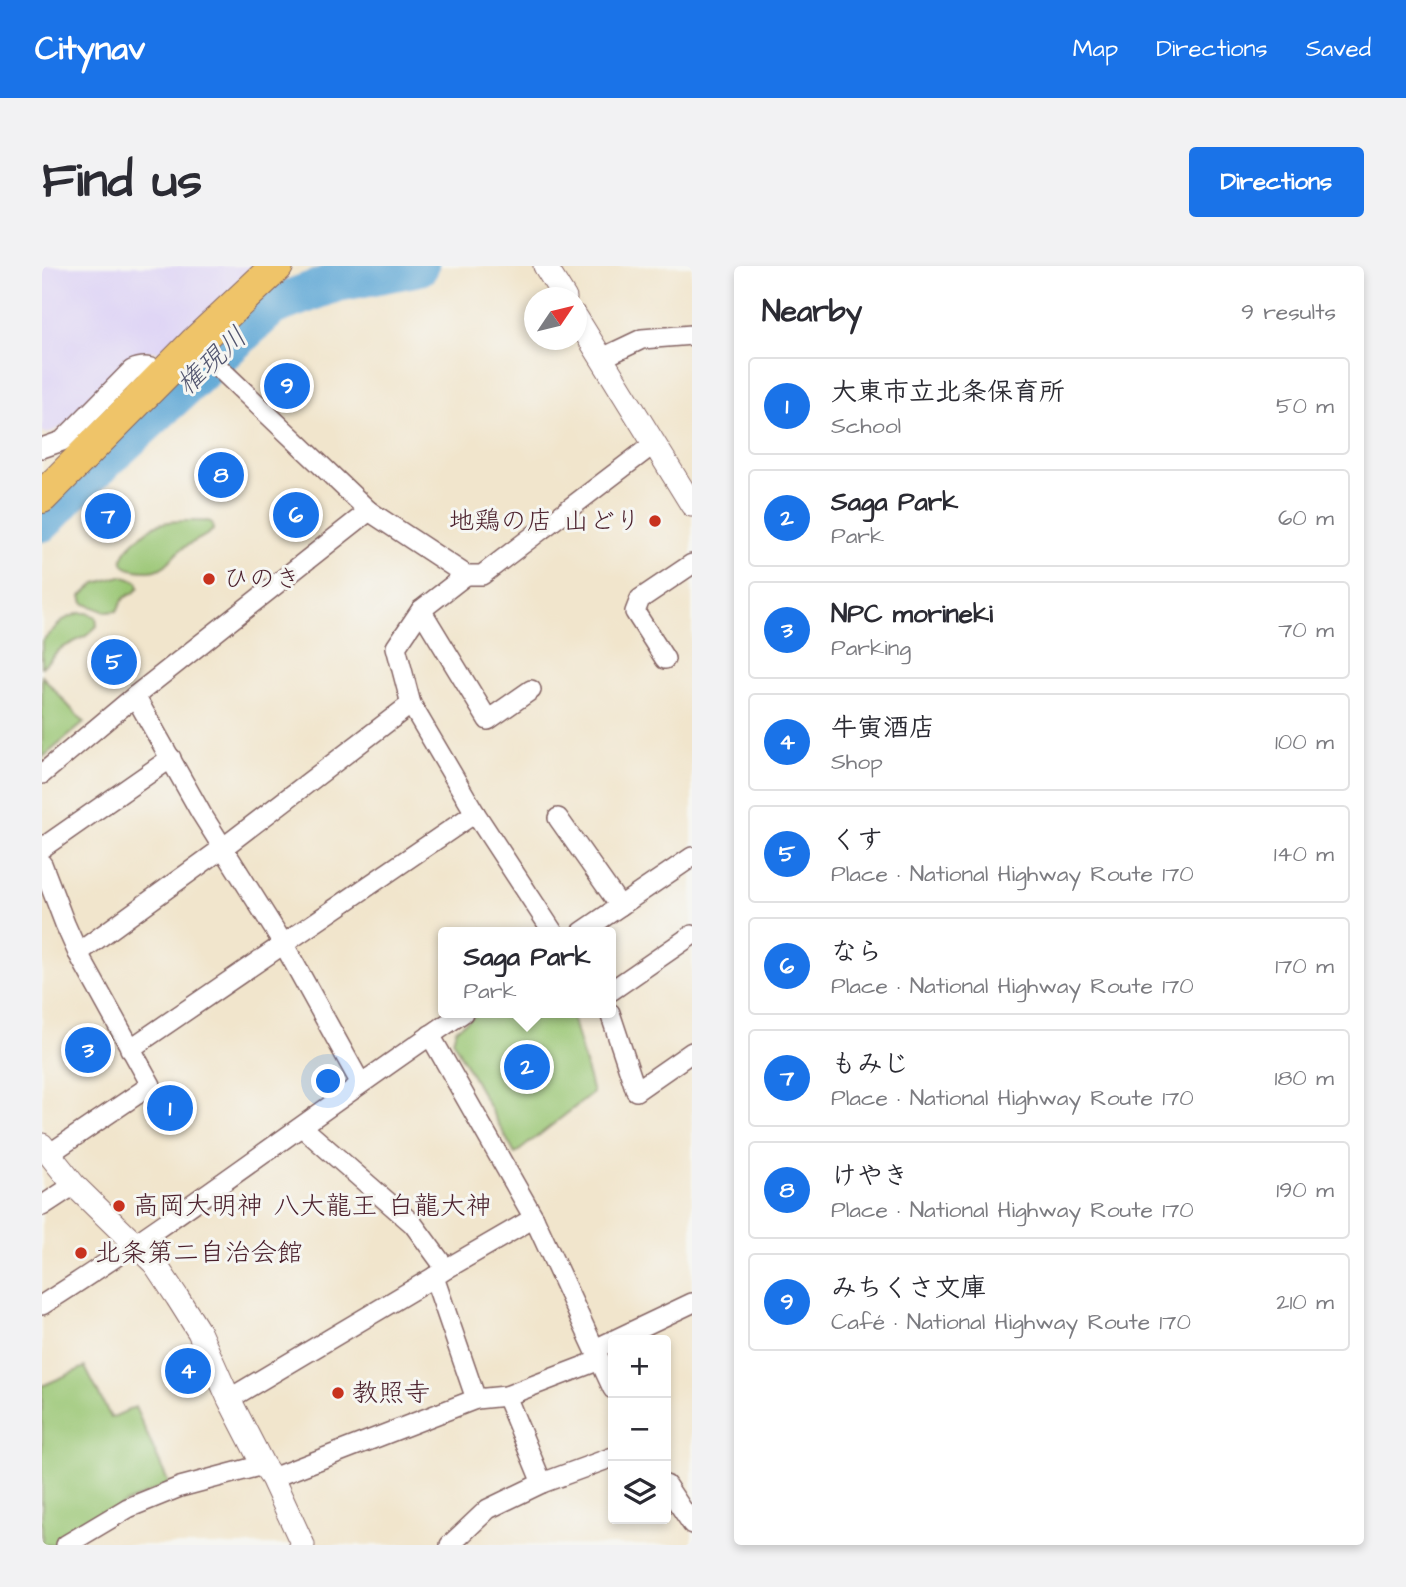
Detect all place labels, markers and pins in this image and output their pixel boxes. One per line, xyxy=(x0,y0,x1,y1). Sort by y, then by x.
pin: 9 xyxy=(264,360,310,412)
pin: 8 xyxy=(198,449,244,501)
pin: 6 xyxy=(273,489,319,541)
pin: 7 xyxy=(85,490,131,542)
place label: 地鶏の店 山どり xyxy=(449,503,641,539)
marker: 地鶏の店 山どり xyxy=(647,513,663,529)
place label: ひのき xyxy=(223,561,301,597)
marker: ひのき xyxy=(201,571,217,587)
pin: 5 xyxy=(91,636,137,688)
pin: 3 xyxy=(65,1024,111,1076)
pin: 2 xyxy=(504,1041,550,1093)
pin: 1 xyxy=(147,1082,193,1134)
place label: 高岡大明神 八大龍王 白龍大神 xyxy=(133,1188,492,1224)
marker: 高岡大明神 八大龍王 白龍大神 xyxy=(111,1198,127,1214)
place label: 北条第二自治会館 xyxy=(95,1235,303,1271)
marker: 北条第二自治会館 xyxy=(73,1245,89,1261)
pin: 4 xyxy=(165,1345,211,1397)
place label: 教照寺 xyxy=(352,1375,430,1411)
marker: 教照寺 xyxy=(330,1385,346,1401)

